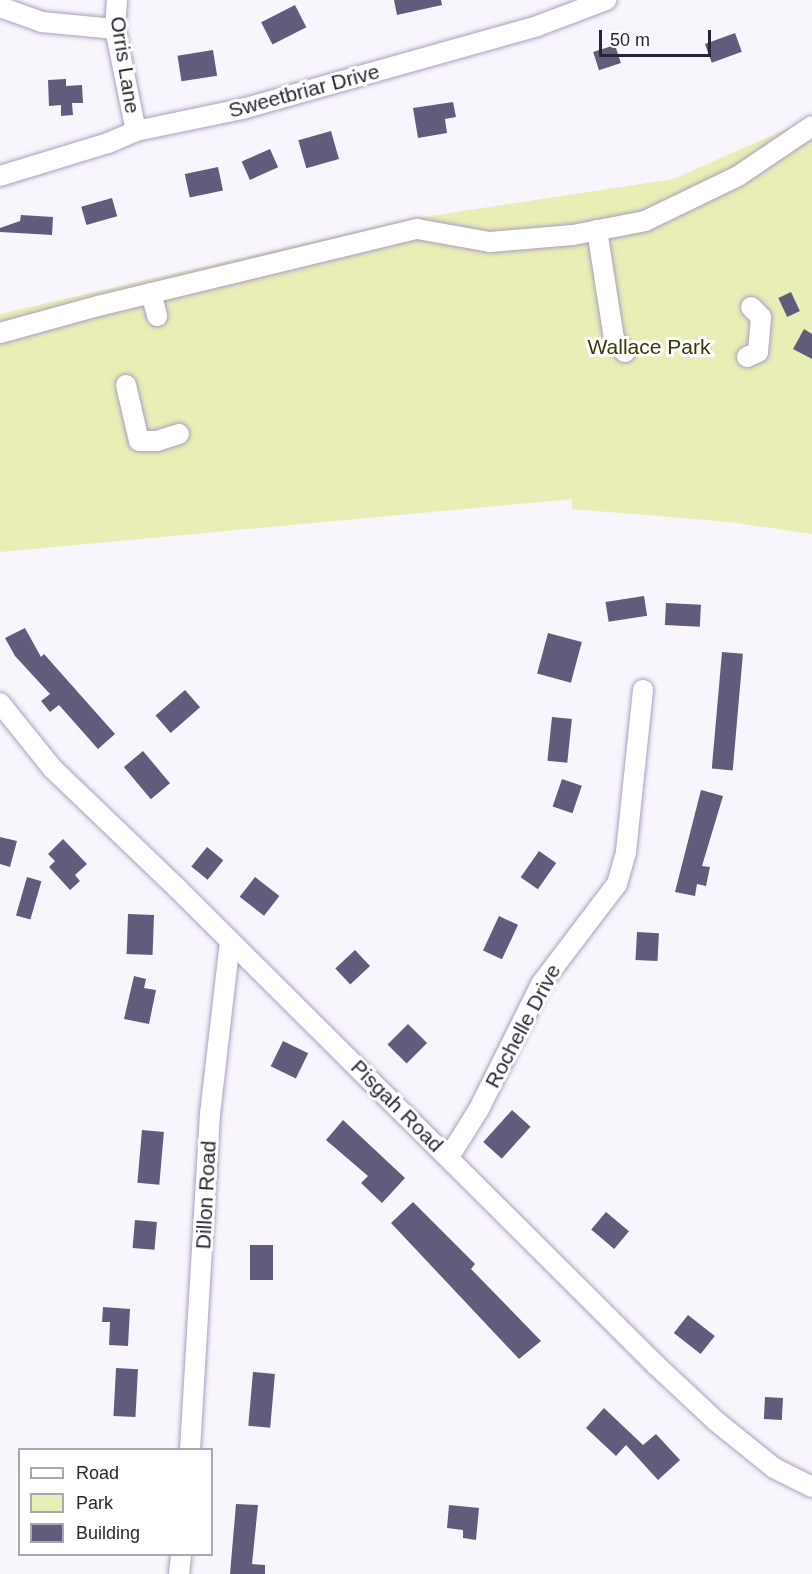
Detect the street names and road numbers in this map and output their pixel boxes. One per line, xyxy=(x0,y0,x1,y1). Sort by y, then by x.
street label: Orris Lane xyxy=(105,15,145,115)
street label: Sweetbriar Drive xyxy=(226,59,382,123)
street label: Rochelle Drive xyxy=(480,960,566,1092)
street label: Pisgah Road xyxy=(346,1055,448,1157)
street label: Dillon Road xyxy=(191,1140,221,1250)

